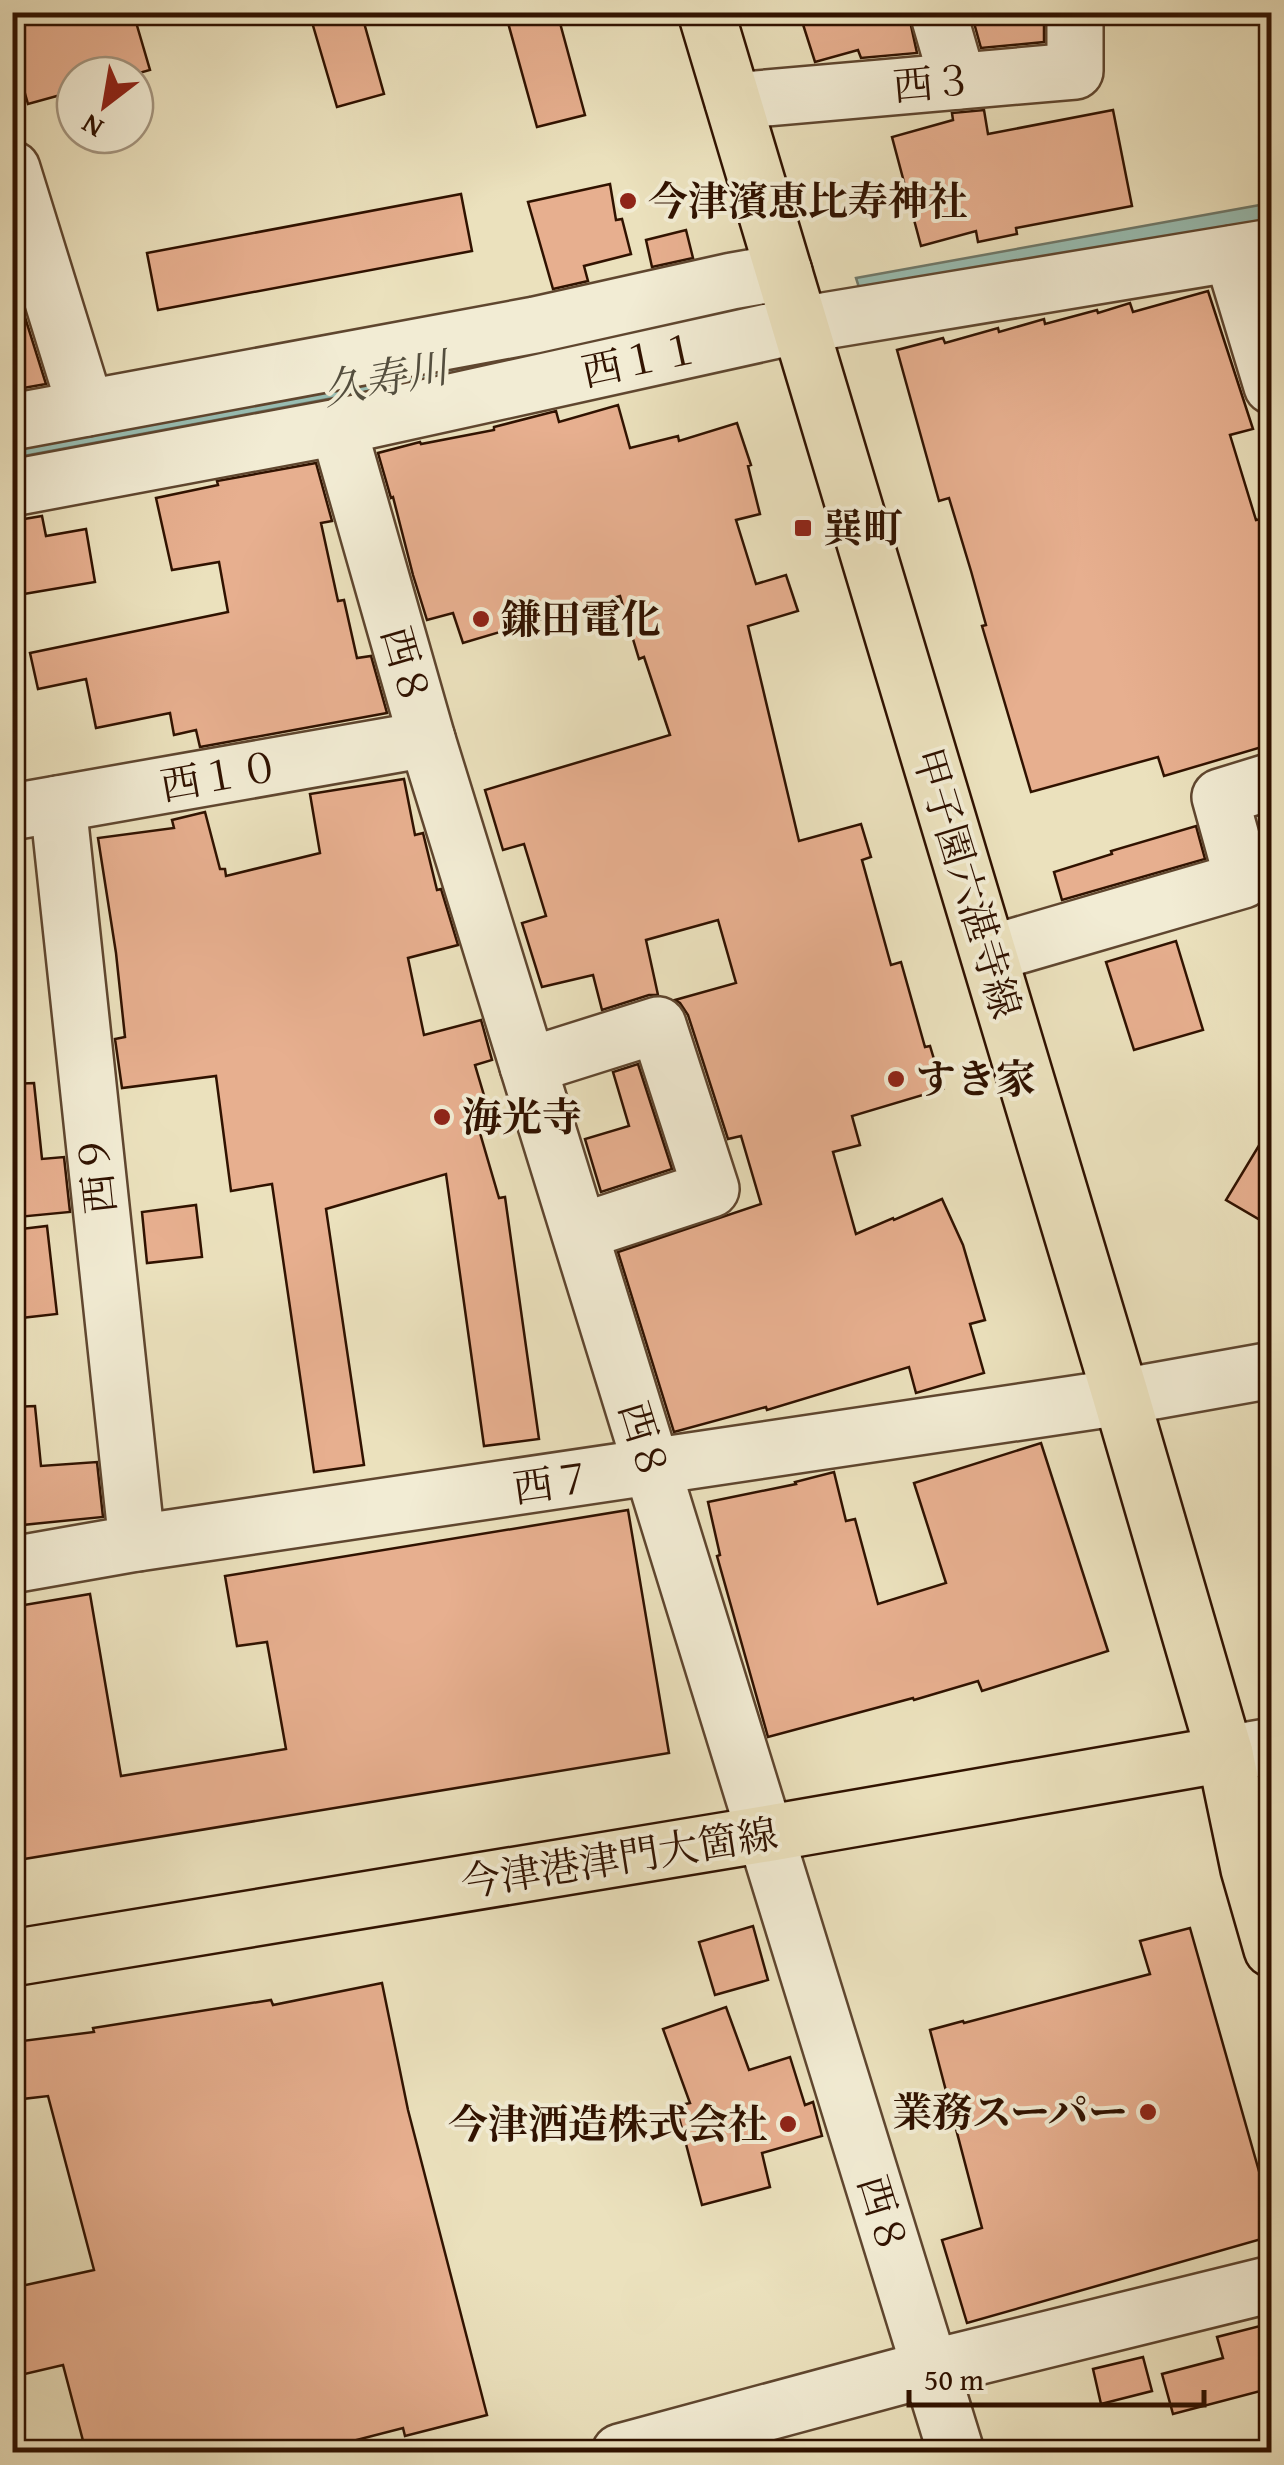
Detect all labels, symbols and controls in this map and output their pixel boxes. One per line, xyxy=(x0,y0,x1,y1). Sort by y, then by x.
street label: 西３ xyxy=(891,50,975,115)
north arrow xyxy=(55,55,155,155)
text: N xyxy=(73,104,110,149)
place label: 今津濱恵比寿神社 xyxy=(648,171,968,230)
marker: 今津濱恵比寿神社 xyxy=(617,190,639,212)
street label: 西１１ xyxy=(576,318,706,401)
water label: 久寿川 xyxy=(317,335,456,419)
place label: 巽町 xyxy=(823,498,903,557)
marker: 巽町 xyxy=(792,517,814,539)
place label: 鎌田電化 xyxy=(501,589,661,648)
marker: 鎌田電化 xyxy=(470,608,492,630)
street label: 西８ xyxy=(367,619,446,712)
street label: 西１０ xyxy=(156,736,284,815)
street label: 甲子園六湛寺線 xyxy=(898,740,1037,1025)
place label: すき家 xyxy=(916,1049,1036,1108)
marker: すき家 xyxy=(885,1068,907,1090)
place label: 海光寺 xyxy=(462,1087,582,1146)
marker: 海光寺 xyxy=(431,1106,453,1128)
street label: 西９ xyxy=(63,1131,130,1217)
street label: 西８ xyxy=(605,1394,684,1488)
street label: 西７ xyxy=(509,1448,597,1517)
street label: 今津港津門大箇線 xyxy=(456,1803,782,1912)
place label: 業務スーパー xyxy=(892,2082,1128,2141)
place label: 今津酒造株式会社 xyxy=(448,2094,768,2153)
marker: 業務スーパー xyxy=(1137,2101,1159,2123)
marker: 今津酒造株式会社 xyxy=(777,2113,799,2135)
street label: 西８ xyxy=(844,2168,923,2262)
scale bar xyxy=(909,2345,1204,2407)
text: 50 m xyxy=(924,2357,984,2401)

